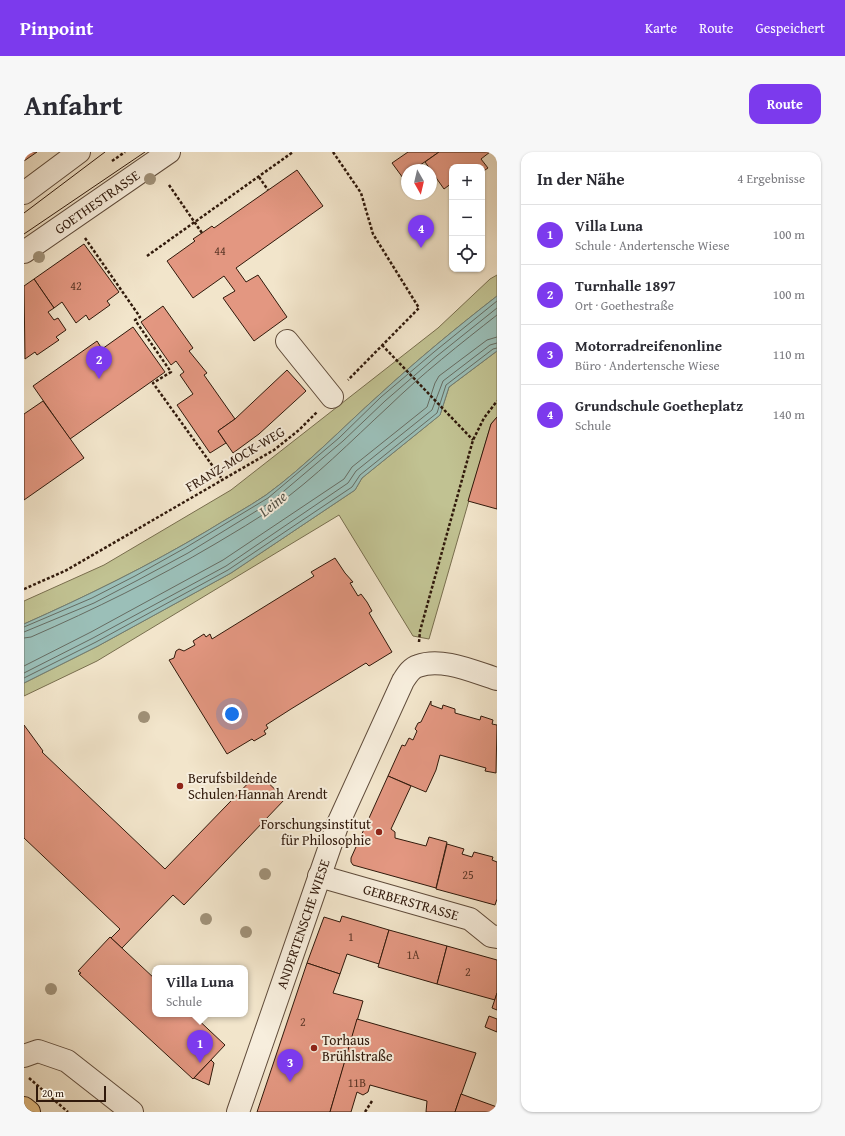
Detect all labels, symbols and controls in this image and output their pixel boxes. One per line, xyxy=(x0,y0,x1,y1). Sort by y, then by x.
text: Pinpoint xyxy=(20,14,93,42)
text: Karte xyxy=(645,18,677,38)
text: Route xyxy=(699,18,733,38)
text: Gespeichert xyxy=(755,18,825,38)
text: Anfahrt xyxy=(24,84,123,125)
button: Route xyxy=(749,84,821,124)
north arrow xyxy=(401,164,437,200)
map controls xyxy=(449,164,485,272)
button: + xyxy=(449,164,485,200)
street label: GOETHESTRASSE xyxy=(50,165,144,239)
text: In der Nähe xyxy=(537,166,625,191)
text: 4 Ergebnisse xyxy=(737,169,805,188)
button: − xyxy=(449,200,485,236)
pin: 4 xyxy=(408,215,434,248)
text: Villa Luna xyxy=(575,215,643,236)
text: 1 xyxy=(547,225,553,244)
text: 100 m xyxy=(773,225,805,244)
button: locate xyxy=(449,236,485,272)
text: Schule · Andertensche Wiese xyxy=(575,236,730,255)
house number: 44 xyxy=(214,242,226,259)
text: Turnhalle 1897 xyxy=(575,275,676,296)
house number: 42 xyxy=(70,277,82,294)
text: 2 xyxy=(547,285,553,304)
text: 100 m xyxy=(773,285,805,304)
text: Ort · Goethestraße xyxy=(575,296,674,315)
text: Motorradreifenonline xyxy=(575,335,722,356)
text: 3 xyxy=(547,345,553,364)
text: 110 m xyxy=(773,345,805,364)
pin: 2 xyxy=(86,346,112,379)
text: Büro · Andertensche Wiese xyxy=(575,356,720,375)
text: Grundschule Goetheplatz xyxy=(575,395,743,416)
text: 4 xyxy=(547,405,553,424)
text: 140 m xyxy=(773,405,805,424)
text: Schule xyxy=(575,416,611,435)
street label: FRANZ-MOCK-WEG xyxy=(182,421,288,497)
water label: Leine xyxy=(253,486,291,522)
your location xyxy=(222,704,242,724)
place label: Berufsbildende Schulen Hannah Arendt xyxy=(188,768,328,804)
marker: Berufsbildende Schulen Hannah Arendt xyxy=(175,781,185,791)
place label: Forschungsinstitut für Philosophie xyxy=(261,814,371,850)
marker: Forschungsinstitut für Philosophie xyxy=(374,827,384,837)
street label: ANDERTENSCHE WIESE xyxy=(271,856,335,992)
house number: 25 xyxy=(462,866,474,883)
street label: GERBERSTRASSE xyxy=(361,879,461,925)
house number: 1 xyxy=(348,928,354,945)
house number: 1A xyxy=(406,946,420,963)
house number: 2 xyxy=(465,963,471,980)
popup xyxy=(152,965,248,1017)
text: Villa Luna xyxy=(166,971,234,992)
text: Schule xyxy=(166,992,202,1011)
house number: 2 xyxy=(300,1013,306,1030)
pin: 1 xyxy=(187,1030,213,1063)
place label: Torhaus Brühlstraße xyxy=(322,1030,393,1066)
marker: Torhaus Brühlstraße xyxy=(309,1043,319,1053)
pin: 3 xyxy=(277,1049,303,1082)
house number: 11B xyxy=(348,1074,366,1091)
scale bar xyxy=(36,1084,106,1103)
text: 20 m xyxy=(42,1085,64,1101)

